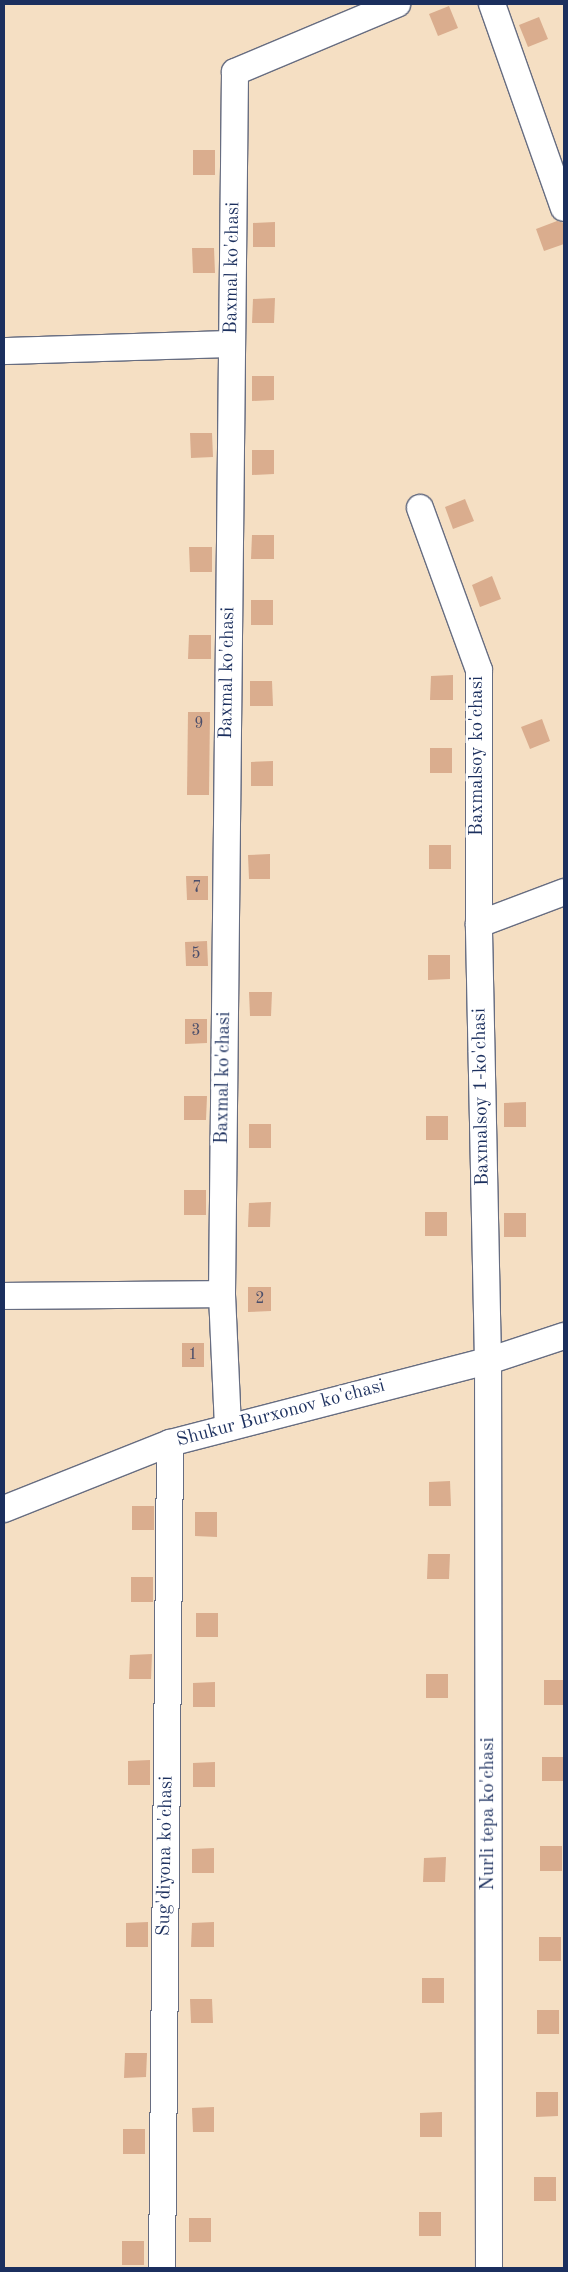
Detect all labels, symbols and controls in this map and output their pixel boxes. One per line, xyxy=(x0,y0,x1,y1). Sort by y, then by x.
street label: Baxmal ko'chasi xyxy=(220,202,246,334)
street label: Baxmal ko'chasi xyxy=(215,607,241,739)
street label: Baхmalsoy ko'chasi xyxy=(467,676,489,836)
house number: 9 xyxy=(194,714,204,734)
house number: 7 xyxy=(192,878,202,898)
house number: 5 xyxy=(191,944,201,964)
street label: Baxmalsoy 1-ko'chasi xyxy=(469,1008,495,1186)
street label: Baxmal ko'chasi xyxy=(211,1012,237,1144)
house number: 3 xyxy=(191,1021,201,1041)
house number: 2 xyxy=(255,1289,265,1309)
house number: 1 xyxy=(188,1345,198,1365)
street label: Shukur Burxonov ko'chasi xyxy=(174,1375,388,1453)
street label: Nurli tepa ko'chasi xyxy=(478,1737,500,1891)
street label: Sug'diyona ko'chasi xyxy=(153,1776,179,1936)

